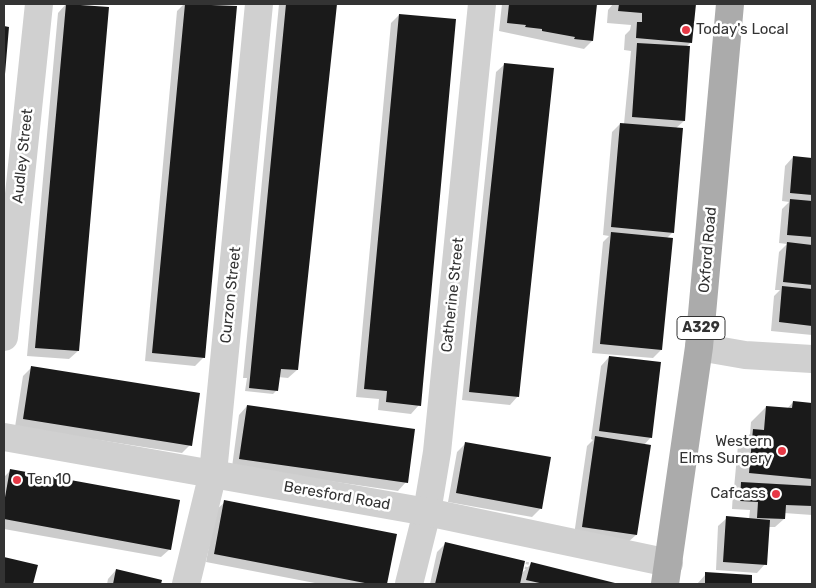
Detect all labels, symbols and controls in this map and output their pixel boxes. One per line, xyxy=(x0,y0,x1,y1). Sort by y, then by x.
place label: Today's Local xyxy=(696,21,789,39)
marker: Today's Local xyxy=(680,24,692,36)
street label: Audley Street xyxy=(9,108,37,204)
street label: Oxford Road xyxy=(695,206,721,294)
street label: Catherine Street xyxy=(438,237,468,353)
street label: Curzon Street xyxy=(217,246,245,344)
road number: A329 xyxy=(677,316,725,339)
place label: Western Elms Surgery xyxy=(679,433,772,468)
marker: Western Elms Surgery xyxy=(776,445,788,457)
place label: Ten 10 xyxy=(27,471,71,489)
marker: Ten 10 xyxy=(11,474,23,486)
street label: Beresford Road xyxy=(282,478,392,514)
place label: Cafcass xyxy=(710,485,766,503)
marker: Cafcass xyxy=(770,488,782,500)

